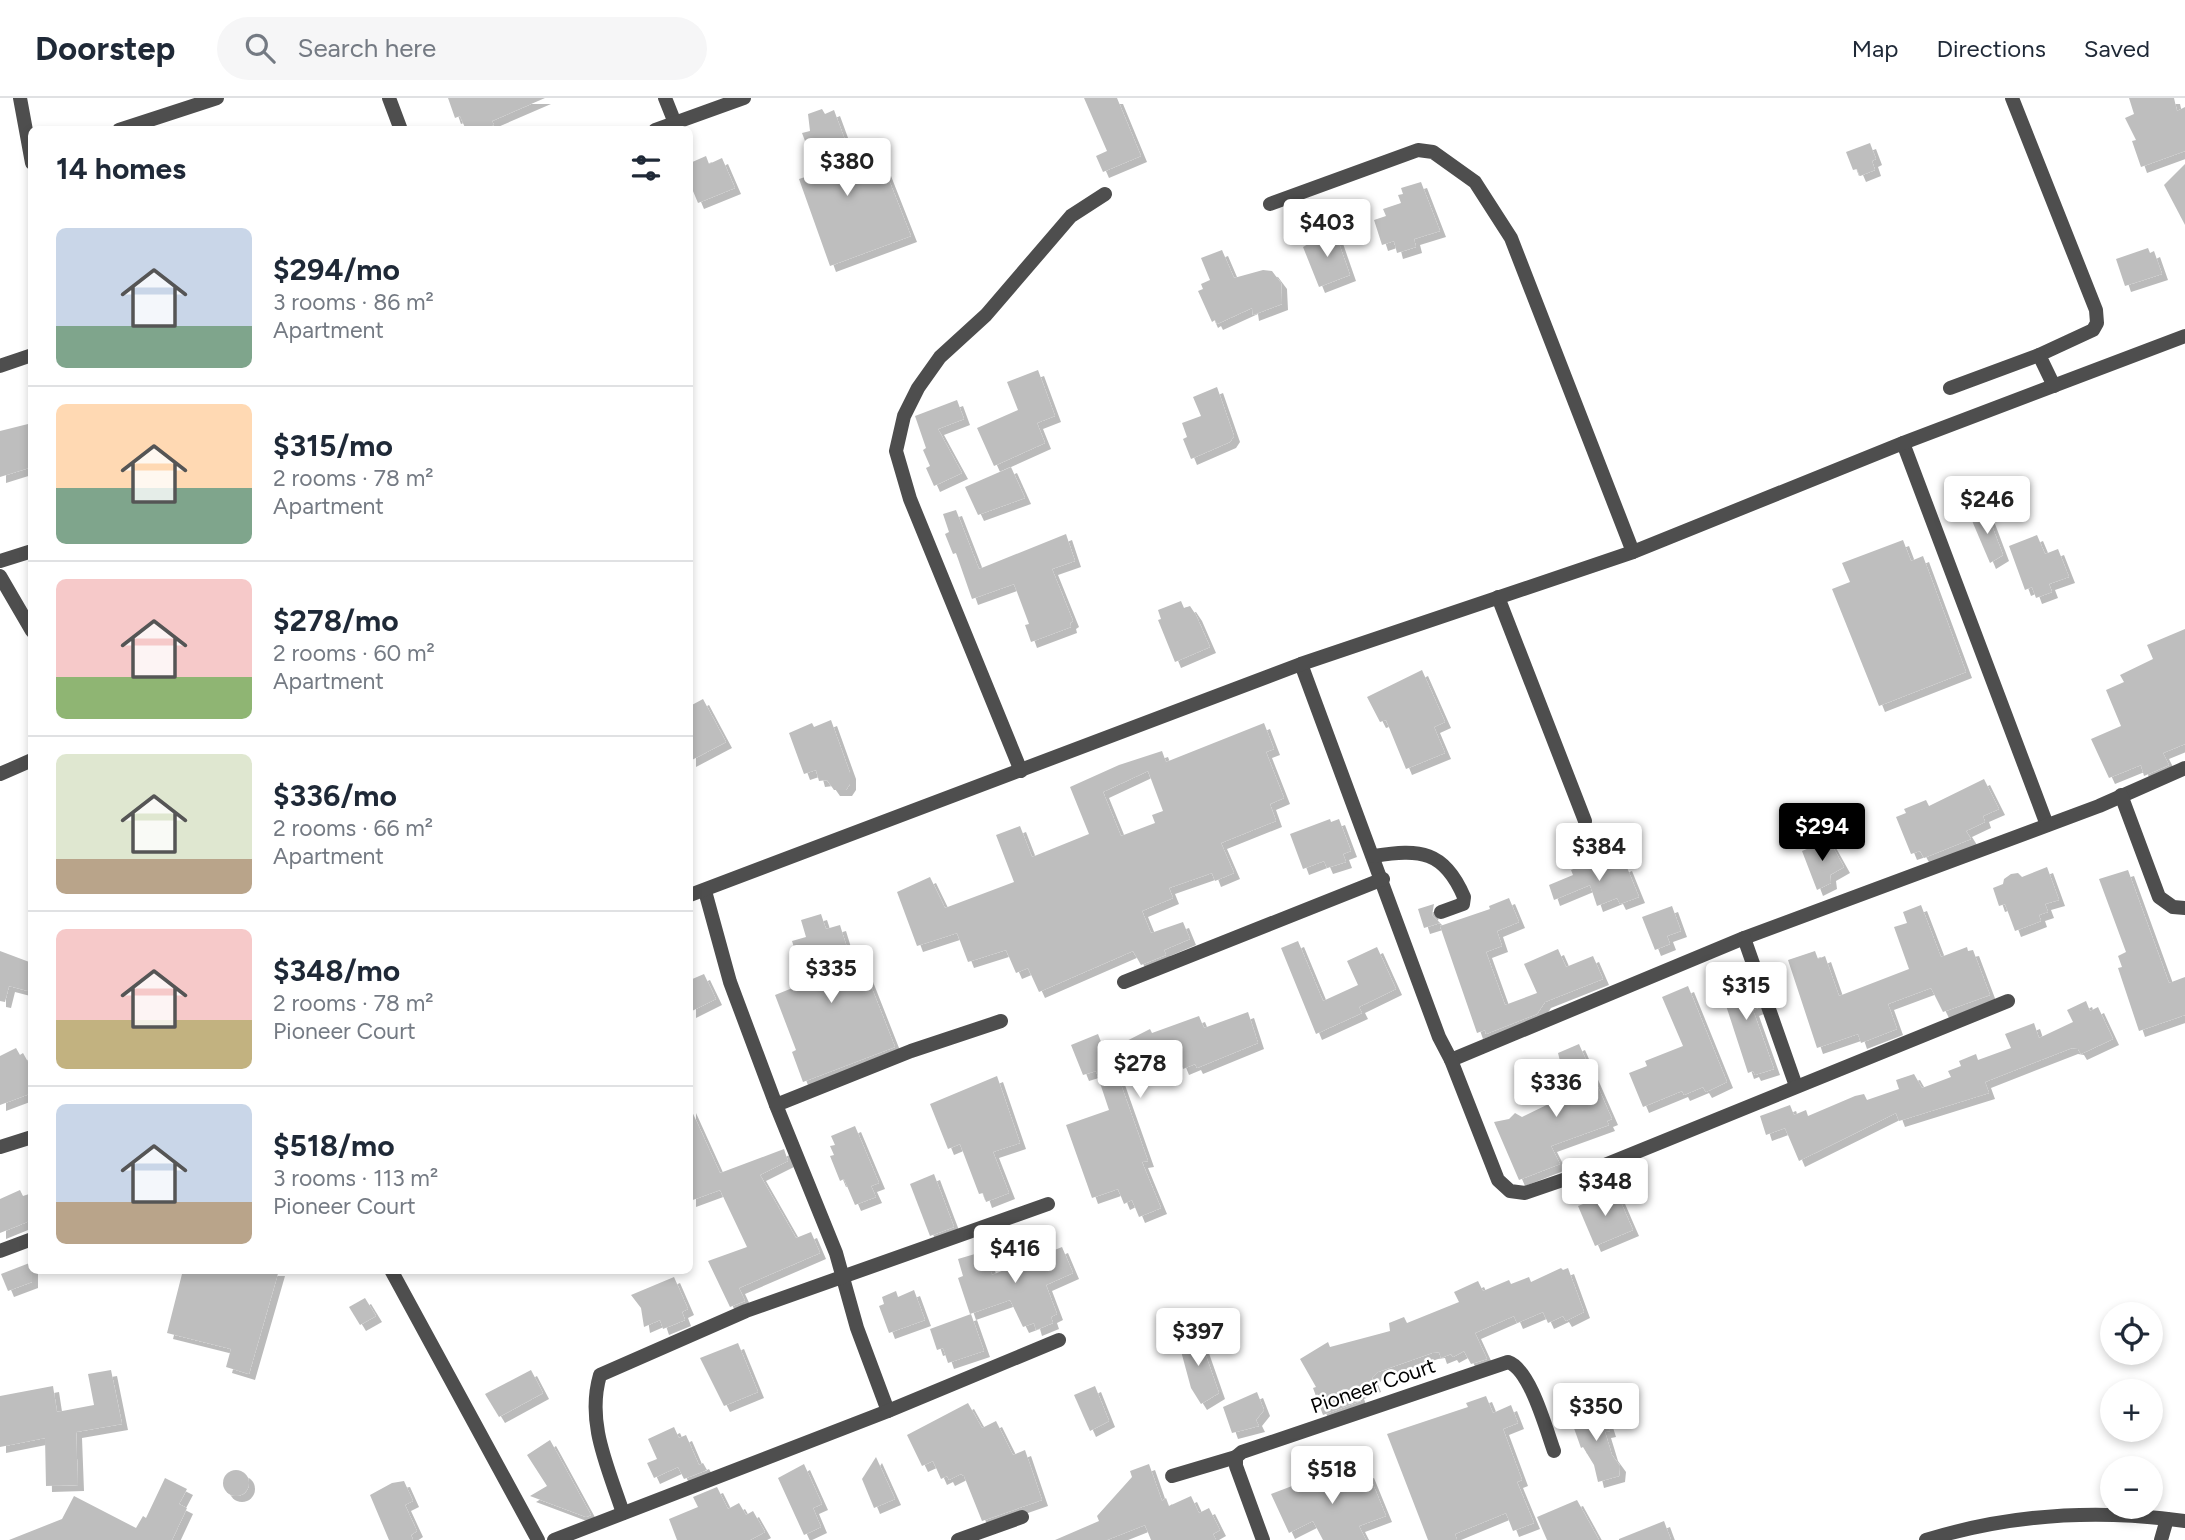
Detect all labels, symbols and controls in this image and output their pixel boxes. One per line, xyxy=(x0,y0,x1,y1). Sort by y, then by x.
search box xyxy=(217,17,707,80)
text: Doorstep xyxy=(35,29,175,68)
icon: search xyxy=(241,29,279,67)
text: Search here xyxy=(297,32,436,64)
text: Map xyxy=(1852,34,1898,63)
text: Directions xyxy=(1936,34,2046,63)
text: Saved xyxy=(2084,34,2150,63)
pin: $380 xyxy=(806,139,888,198)
text: $380 xyxy=(820,147,874,175)
icon: filters xyxy=(627,149,665,187)
text: 14 homes xyxy=(56,150,186,187)
pin: $403 xyxy=(1286,200,1368,259)
text: $403 xyxy=(1300,208,1355,236)
text: $294/mo xyxy=(273,251,400,288)
icon: home xyxy=(112,256,196,340)
text: 3 rooms · 86 m² xyxy=(273,288,434,316)
text: Apartment xyxy=(273,316,384,344)
text: $315/mo xyxy=(273,427,393,464)
icon: home xyxy=(112,432,196,516)
text: 2 rooms · 78 m² xyxy=(273,464,434,492)
pin: $246 xyxy=(1946,476,2028,536)
text: $246 xyxy=(1960,485,2014,513)
text: Apartment xyxy=(273,492,384,520)
text: $278/mo xyxy=(273,602,399,639)
icon: home xyxy=(112,607,196,691)
text: 2 rooms · 60 m² xyxy=(273,639,435,667)
text: Apartment xyxy=(273,667,384,695)
text: $336/mo xyxy=(273,777,397,814)
icon: home xyxy=(112,782,196,866)
pin: $294 xyxy=(1781,804,1863,863)
text: $294 xyxy=(1795,812,1849,840)
text: 2 rooms · 66 m² xyxy=(273,814,433,842)
pin: $384 xyxy=(1558,824,1640,883)
text: $384 xyxy=(1572,832,1626,860)
text: Apartment xyxy=(273,842,384,870)
pin: $335 xyxy=(790,946,872,1005)
text: $348/mo xyxy=(273,952,400,989)
text: $335 xyxy=(805,954,857,982)
icon: home xyxy=(112,957,196,1041)
pin: $315 xyxy=(1705,962,1787,1022)
text: $315 xyxy=(1722,971,1770,999)
text: 2 rooms · 78 m² xyxy=(273,989,434,1017)
text: Pioneer Court xyxy=(273,1017,416,1045)
pin: $278 xyxy=(1099,1040,1181,1100)
text: $278 xyxy=(1114,1049,1166,1077)
pin: $336 xyxy=(1515,1060,1597,1119)
text: $336 xyxy=(1530,1068,1582,1096)
text: $518/mo xyxy=(273,1127,395,1164)
icon: home xyxy=(112,1132,196,1216)
pin: $348 xyxy=(1564,1158,1646,1218)
text: 3 rooms · 113 m² xyxy=(273,1164,438,1192)
text: $348 xyxy=(1578,1167,1632,1195)
text: Pioneer Court xyxy=(273,1192,416,1220)
pin: $416 xyxy=(974,1226,1056,1285)
text: $416 xyxy=(990,1234,1040,1262)
map controls xyxy=(2100,1302,2163,1519)
button: locate xyxy=(2100,1302,2163,1365)
pin: $397 xyxy=(1157,1308,1239,1368)
text: $397 xyxy=(1172,1317,1224,1345)
street label: Pioneer Court xyxy=(1307,1352,1439,1419)
button: + xyxy=(2100,1379,2163,1442)
pin: $350 xyxy=(1555,1384,1637,1443)
text: $350 xyxy=(1569,1392,1623,1420)
pin: $518 xyxy=(1291,1446,1373,1506)
text: $518 xyxy=(1307,1455,1357,1483)
button: − xyxy=(2100,1456,2163,1519)

